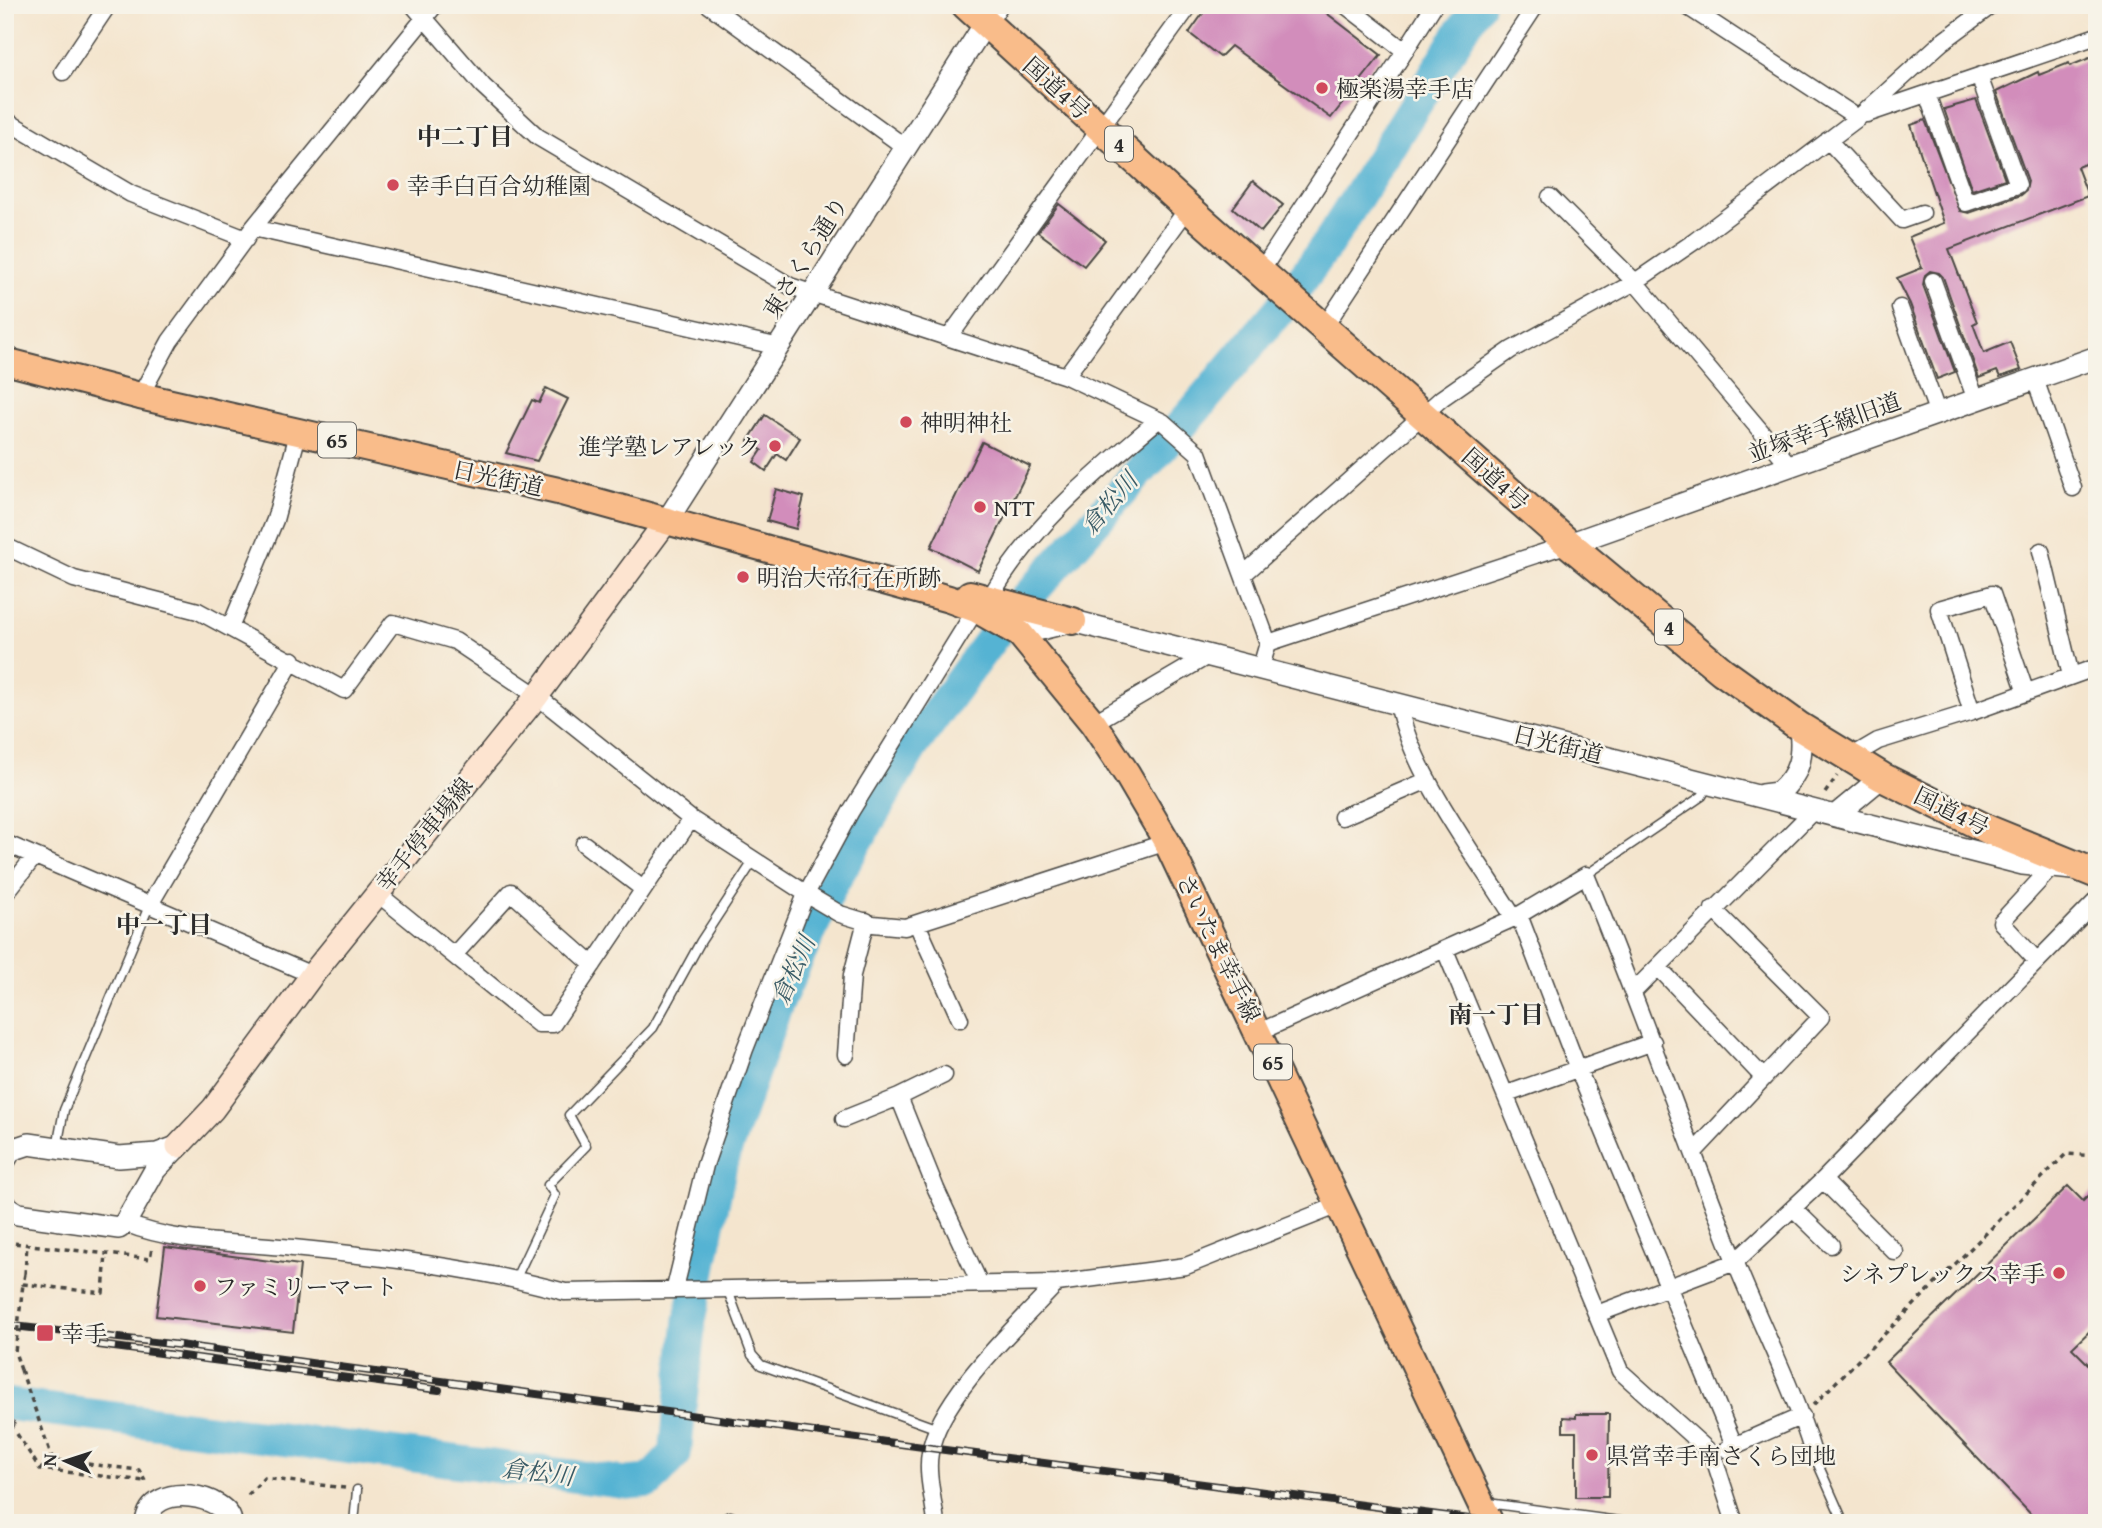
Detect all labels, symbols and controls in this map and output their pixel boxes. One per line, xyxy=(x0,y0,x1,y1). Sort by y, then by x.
street label: 国道4号 xyxy=(1016,49,1098,127)
place label: 極楽湯幸手店 xyxy=(1336,72,1474,105)
marker: 極楽湯幸手店 xyxy=(1314,80,1330,96)
district label: 中二丁目 xyxy=(417,119,513,154)
road number: 4 xyxy=(1105,127,1133,162)
place label: 幸手白百合幼稚園 xyxy=(407,169,591,202)
marker: 幸手白百合幼稚園 xyxy=(385,177,401,193)
street label: 東さくら通り xyxy=(754,190,856,324)
street label: 並塚幸手線旧道 xyxy=(1743,384,1905,470)
place label: 神明神社 xyxy=(920,406,1012,439)
marker: 神明神社 xyxy=(898,414,914,430)
road number: 65 xyxy=(318,422,356,458)
place label: 進学塾レアレック xyxy=(578,430,761,463)
marker: 進学塾レアレック xyxy=(767,438,783,454)
street label: 国道4号 xyxy=(1455,440,1537,518)
street label: 日光街道 xyxy=(450,452,546,504)
water label: 倉松川 xyxy=(1072,462,1148,542)
place label: NTT xyxy=(994,491,1035,524)
marker: NTT xyxy=(972,499,988,515)
place label: 明治大帝行在所跡 xyxy=(757,561,941,594)
marker: 明治大帝行在所跡 xyxy=(735,569,751,585)
road number: 4 xyxy=(1655,610,1683,644)
street label: 日光街道 xyxy=(1509,717,1607,771)
street label: 幸手停車場線 xyxy=(368,770,480,898)
street label: 国道4号 xyxy=(1909,779,1995,843)
street label: さいたま幸手線 xyxy=(1169,868,1269,1028)
district label: 中一丁目 xyxy=(116,907,212,942)
water label: 倉松川 xyxy=(762,927,825,1010)
district label: 南一丁目 xyxy=(1448,997,1544,1032)
road number: 65 xyxy=(1254,1044,1292,1080)
place label: シネプレックス幸手 xyxy=(1840,1257,2045,1290)
marker: シネプレックス幸手 xyxy=(2051,1265,2067,1281)
place label: ファミリーマート xyxy=(214,1270,398,1303)
marker: ファミリーマート xyxy=(192,1278,208,1294)
place label: 幸手 xyxy=(61,1317,107,1350)
marker: 幸手 xyxy=(35,1323,55,1343)
north arrow xyxy=(32,1426,102,1496)
place label: 県営幸手南さくら団地 xyxy=(1606,1439,1836,1472)
marker: 県営幸手南さくら団地 xyxy=(1584,1447,1600,1463)
water label: 倉松川 xyxy=(500,1450,579,1494)
text: N xyxy=(35,1453,63,1467)

